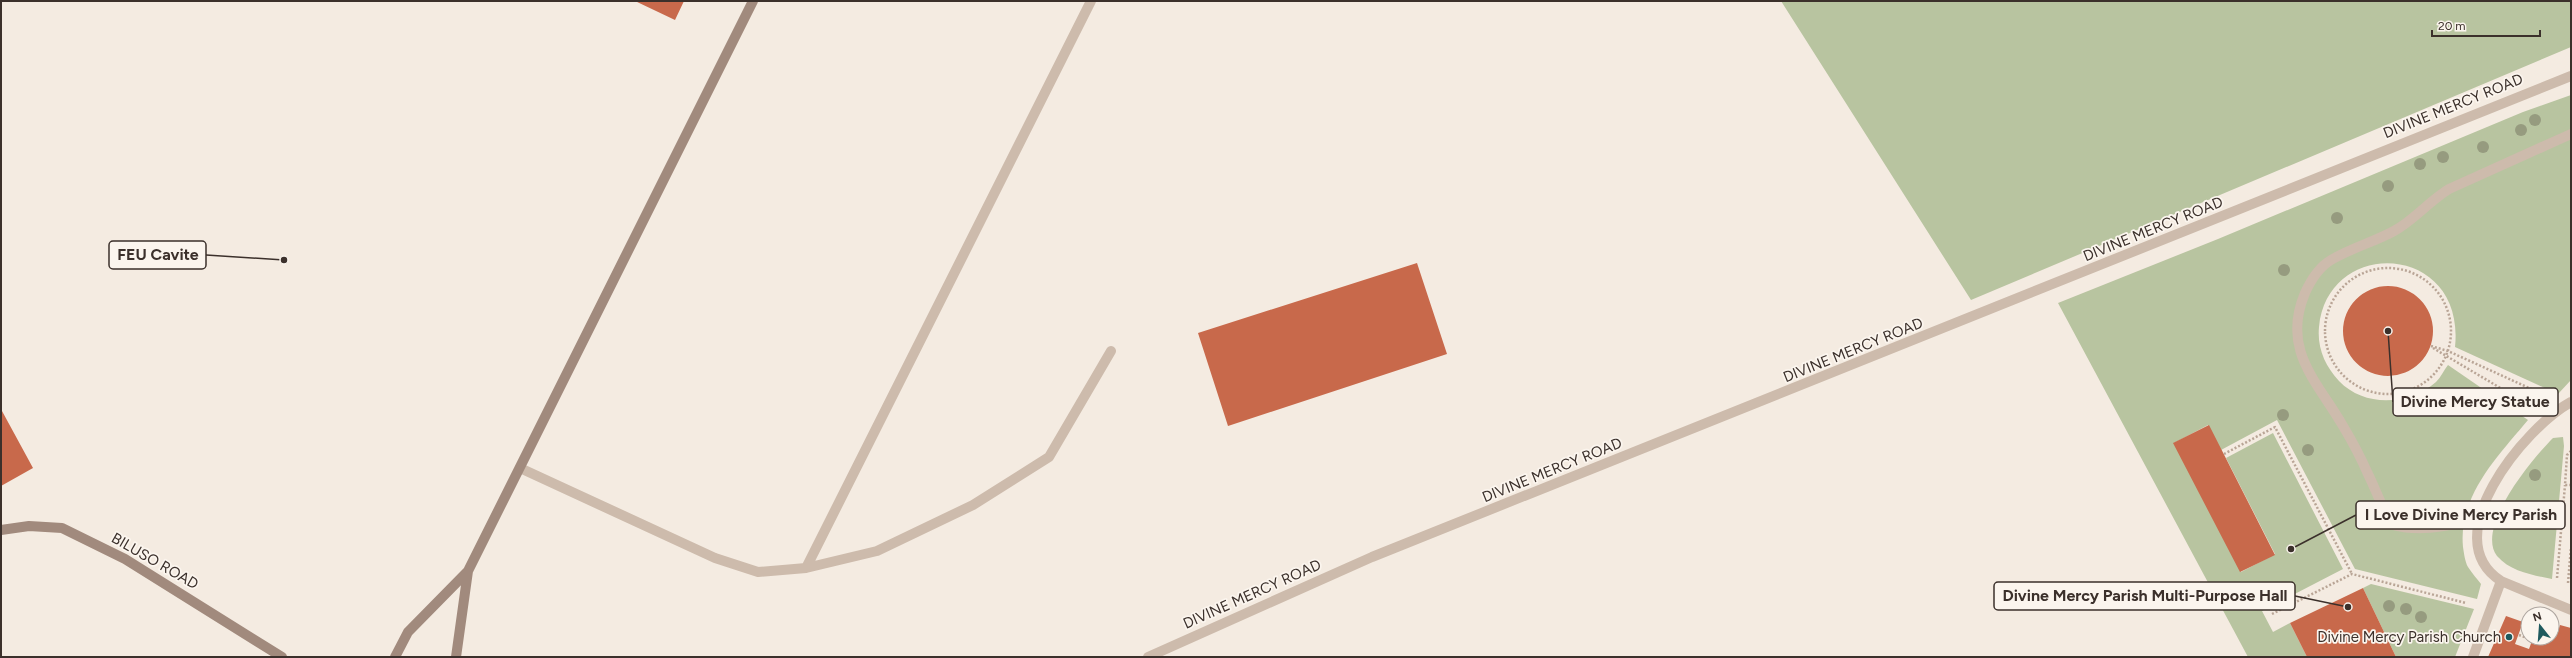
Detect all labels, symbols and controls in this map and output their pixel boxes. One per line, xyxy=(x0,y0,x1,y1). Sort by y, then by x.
scale bar xyxy=(2432,12,2540,38)
text: 20 m xyxy=(2438,19,2466,33)
street label: DIVINE MERCY ROAD xyxy=(2381,70,2525,142)
street label: DIVINE MERCY ROAD xyxy=(2081,193,2225,265)
callout: FEU Cavite xyxy=(109,241,206,269)
text: FEU Cavite xyxy=(117,245,199,264)
street label: DIVINE MERCY ROAD xyxy=(1781,314,1925,386)
callout: Divine Mercy Statue xyxy=(2393,388,2558,416)
text: Divine Mercy Statue xyxy=(2400,392,2550,411)
street label: DIVINE MERCY ROAD xyxy=(1480,434,1624,506)
callout: I Love Divine Mercy Parish xyxy=(2356,501,2565,529)
text: I Love Divine Mercy Parish xyxy=(2365,505,2557,524)
street label: BILUSO ROAD xyxy=(108,529,202,593)
street label: DIVINE MERCY ROAD xyxy=(1180,555,1324,633)
callout: Divine Mercy Parish Multi-Purpose Hall xyxy=(1994,582,2295,610)
text: Divine Mercy Parish Multi-Purpose Hall xyxy=(2002,586,2288,605)
north arrow xyxy=(2520,606,2560,646)
text: N xyxy=(2531,609,2543,624)
place label: Divine Mercy Parish Church xyxy=(2317,628,2501,646)
marker: Divine Mercy Parish Church xyxy=(2504,632,2514,642)

